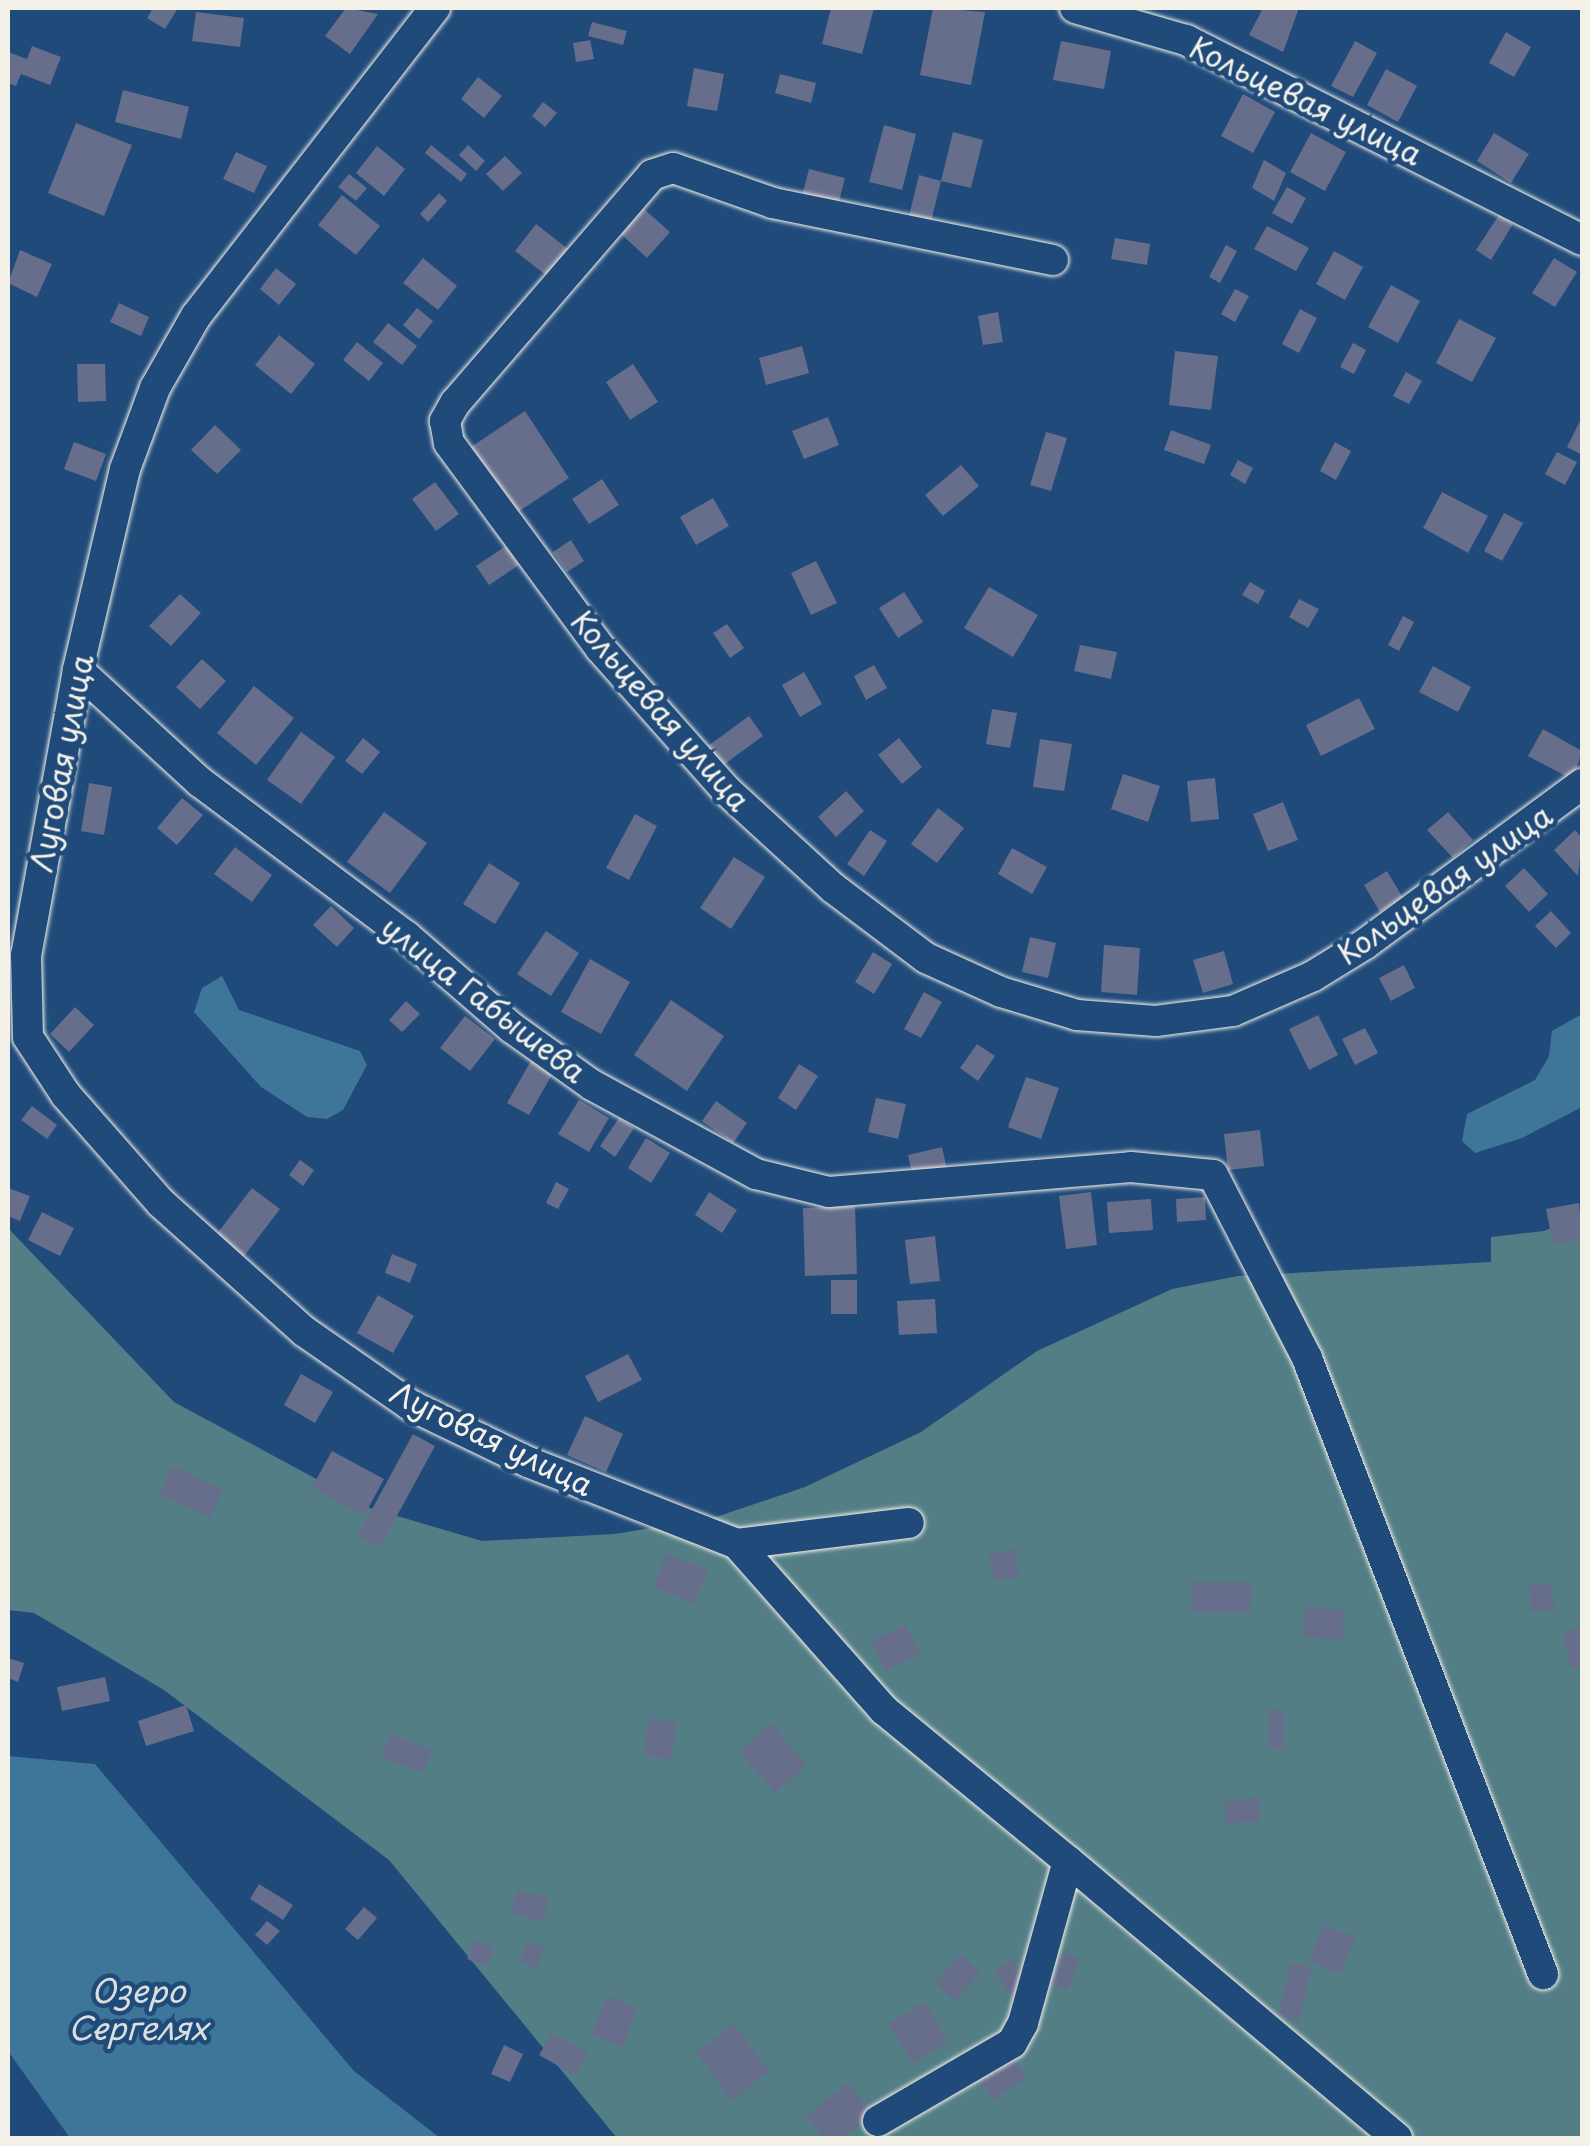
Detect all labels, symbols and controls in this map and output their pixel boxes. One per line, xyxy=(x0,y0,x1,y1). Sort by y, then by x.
street label: Кольцевая улица xyxy=(1184,28,1428,172)
street label: Кольцевая улица xyxy=(564,602,758,818)
street label: Луговая улица xyxy=(22,651,100,875)
street label: Кольцевая улица xyxy=(1329,796,1559,972)
street label: улица Габышева xyxy=(374,908,594,1090)
street label: Луговая улица xyxy=(385,1373,599,1503)
water label: Озеро Сергелях xyxy=(68,1972,208,2047)

